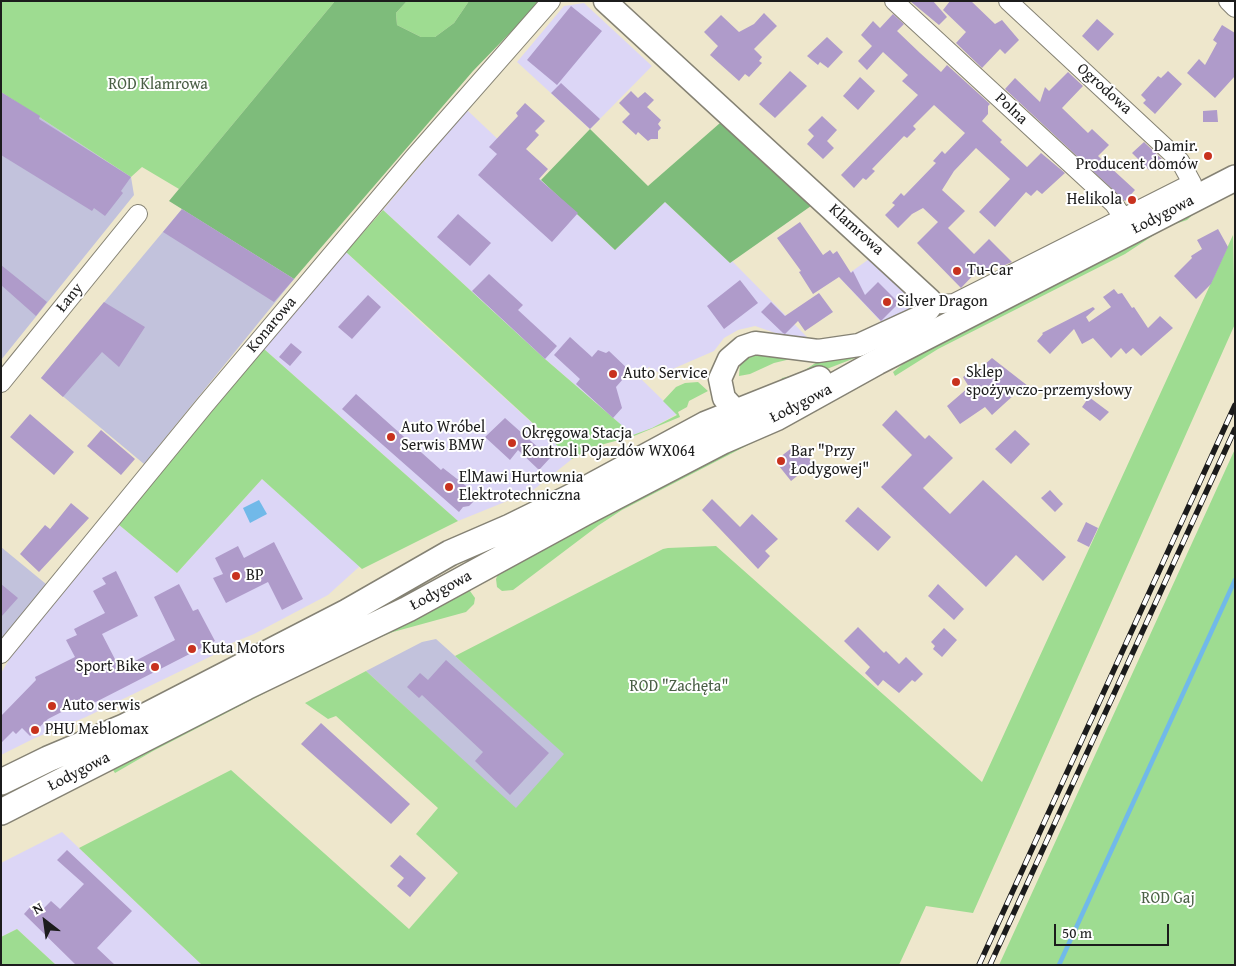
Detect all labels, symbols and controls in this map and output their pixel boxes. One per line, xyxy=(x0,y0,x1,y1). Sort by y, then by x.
street label: Ogrodowa xyxy=(1073,59,1135,119)
park label: ROD Klamrowa xyxy=(108,75,208,95)
street label: Polna xyxy=(991,89,1031,129)
place label: Damir. Producent domów xyxy=(1076,137,1198,175)
marker: Damir. Producent domów xyxy=(1202,150,1214,162)
place label: Helikola xyxy=(1067,190,1122,210)
street label: Łodygowa xyxy=(1129,191,1197,239)
marker: Helikola xyxy=(1126,194,1138,206)
street label: Klamrowa xyxy=(824,200,888,260)
place label: Tu-Car xyxy=(967,261,1013,281)
marker: Tu-Car xyxy=(951,265,963,277)
street label: Łany xyxy=(52,279,88,317)
place label: Silver Dragon xyxy=(897,292,988,312)
street label: Konarowa xyxy=(243,293,301,357)
marker: Silver Dragon xyxy=(881,296,893,308)
place label: Sklep spożywczo-przemysłowy xyxy=(966,363,1132,401)
place label: Auto Service xyxy=(623,364,708,384)
marker: Auto Service xyxy=(607,368,619,380)
marker: Sklep spożywczo-przemysłowy xyxy=(950,376,962,388)
street label: Łodygowa xyxy=(767,380,835,428)
place label: Auto Wróbel Serwis BMW xyxy=(401,418,485,456)
place label: Okręgowa Stacja Kontroli Pojazdów WX064 xyxy=(522,424,695,462)
marker: Auto Wróbel Serwis BMW xyxy=(385,431,397,443)
marker: Okręgowa Stacja Kontroli Pojazdów WX064 xyxy=(506,437,518,449)
place label: Bar "Przy Łodygowej" xyxy=(791,442,869,480)
marker: Bar "Przy Łodygowej" xyxy=(775,455,787,467)
place label: ElMawi Hurtownia Elektrotechniczna xyxy=(459,468,583,506)
marker: ElMawi Hurtownia Elektrotechniczna xyxy=(443,481,455,493)
place label: BP xyxy=(246,566,264,586)
street label: Łodygowa xyxy=(407,567,475,615)
marker: BP xyxy=(230,570,242,582)
place label: Kuta Motors xyxy=(202,639,285,659)
marker: Kuta Motors xyxy=(186,643,198,655)
place label: Sport Bike xyxy=(76,657,145,677)
marker: Sport Bike xyxy=(149,661,161,673)
park label: ROD "Zachęta" xyxy=(630,677,728,697)
place label: Auto serwis xyxy=(62,696,140,716)
marker: Auto serwis xyxy=(46,700,58,712)
place label: PHU Meblomax xyxy=(45,720,149,740)
marker: PHU Meblomax xyxy=(29,724,41,736)
street label: Łodygowa xyxy=(45,748,113,796)
park label: ROD Gaj xyxy=(1141,889,1195,909)
north arrow xyxy=(20,896,70,946)
text: N xyxy=(28,897,47,919)
scale bar xyxy=(1056,914,1171,946)
text: 50 m xyxy=(1062,922,1092,943)

